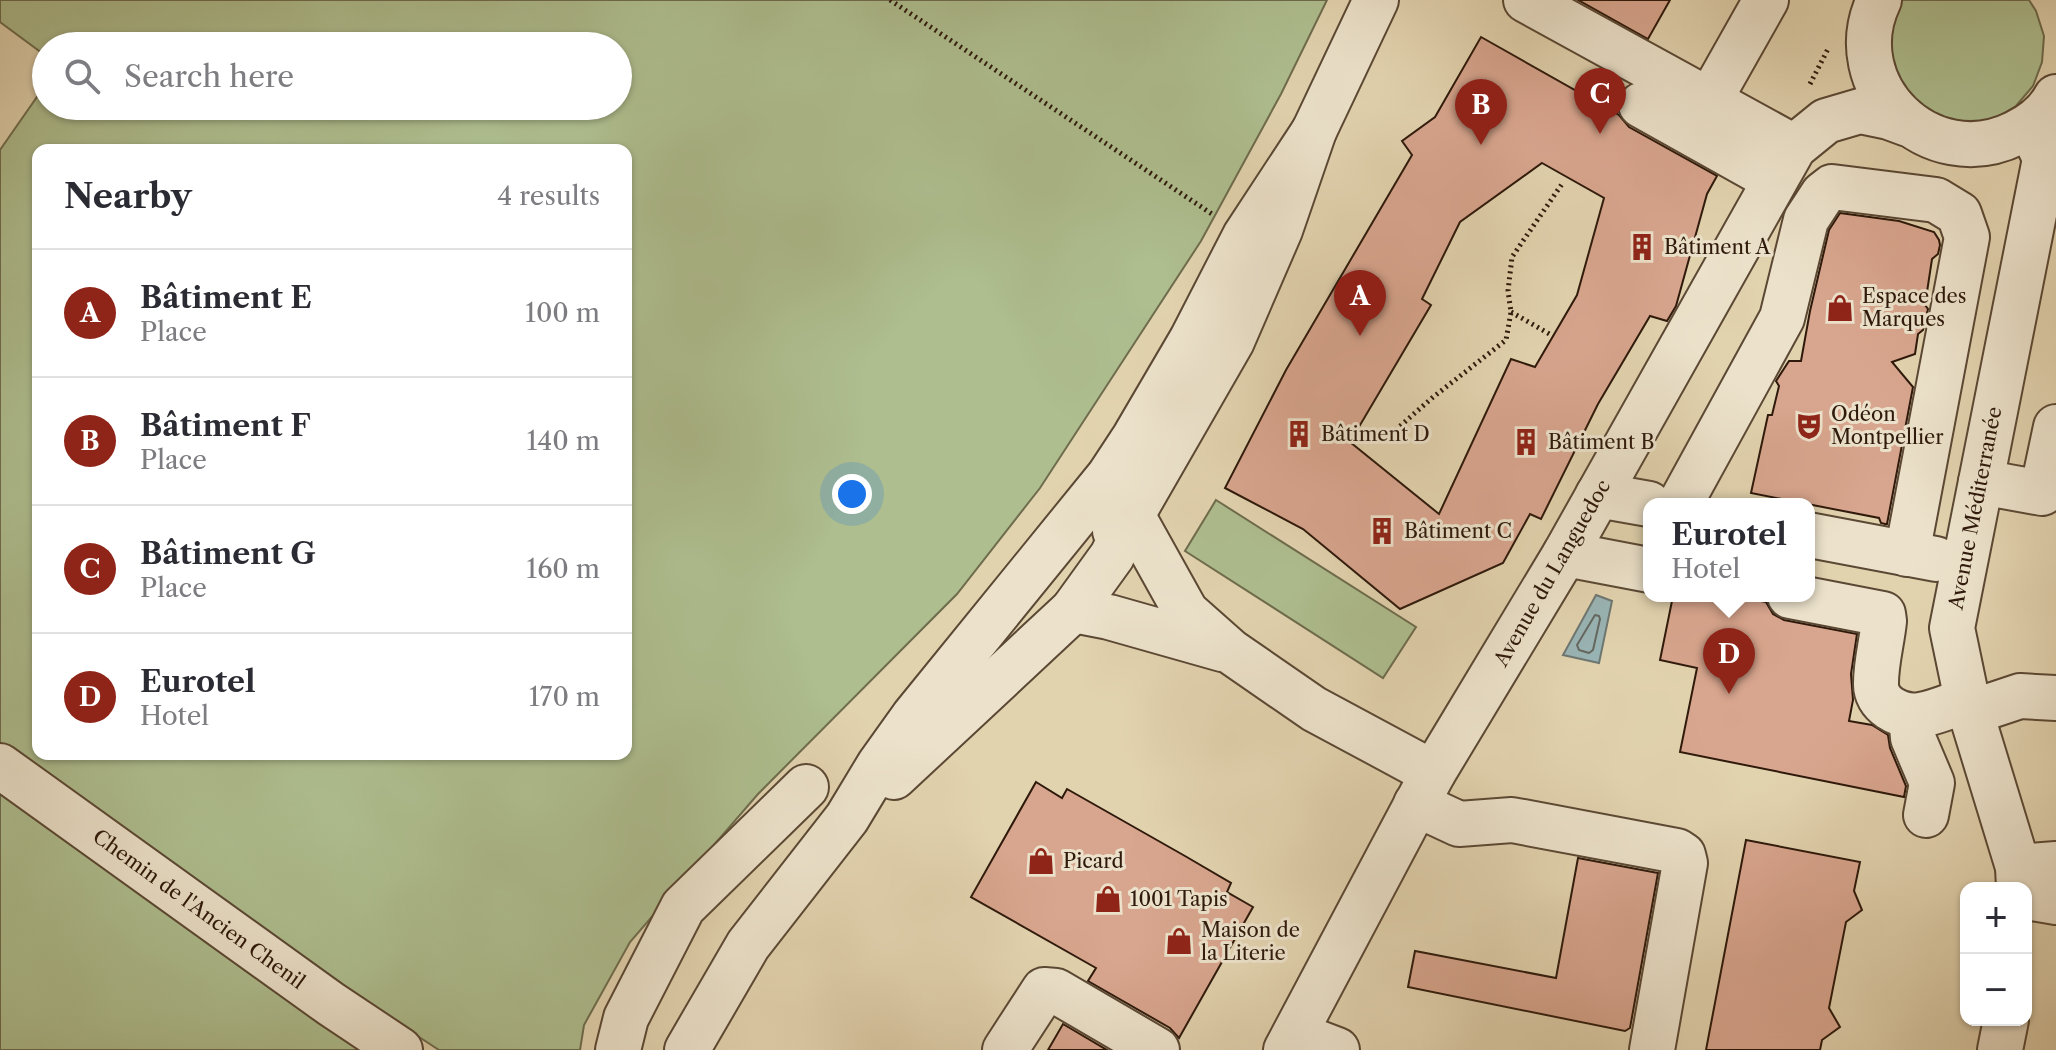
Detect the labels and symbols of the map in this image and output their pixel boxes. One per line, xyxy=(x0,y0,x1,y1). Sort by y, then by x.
pin: C xyxy=(1574,68,1626,134)
pin: B xyxy=(1455,79,1507,145)
building icon: Bâtiment A xyxy=(1627,232,1657,262)
place label: Bâtiment A xyxy=(1664,235,1772,259)
pin: A xyxy=(1334,270,1386,336)
place label: Espace des Marques xyxy=(1862,284,1967,331)
shop icon: Espace des Marques xyxy=(1825,293,1855,323)
place label: Odéon Montpellier xyxy=(1831,402,1944,449)
street label: Avenue Méditerranée xyxy=(1943,405,2006,612)
theatre icon: Odéon Montpellier xyxy=(1794,411,1824,441)
building icon: Bâtiment D xyxy=(1284,419,1314,449)
place label: Bâtiment D xyxy=(1321,422,1430,446)
building icon: Bâtiment B xyxy=(1511,427,1541,457)
place label: Bâtiment B xyxy=(1548,430,1654,454)
your location xyxy=(832,474,872,514)
street label: Avenue du Languedoc xyxy=(1488,475,1615,671)
building icon: Bâtiment C xyxy=(1367,516,1397,546)
place label: Bâtiment C xyxy=(1404,519,1512,543)
pin: D xyxy=(1703,628,1755,694)
street label: Chemin de l'Ancien Chenil xyxy=(88,824,310,994)
shop icon: Picard xyxy=(1026,846,1056,876)
place label: Picard xyxy=(1063,849,1124,873)
shop icon: 1001 Tapis xyxy=(1093,884,1123,914)
place label: 1001 Tapis xyxy=(1130,887,1228,911)
place label: Maison de la Literie xyxy=(1201,918,1300,965)
shop icon: Maison de la Literie xyxy=(1164,926,1194,956)

